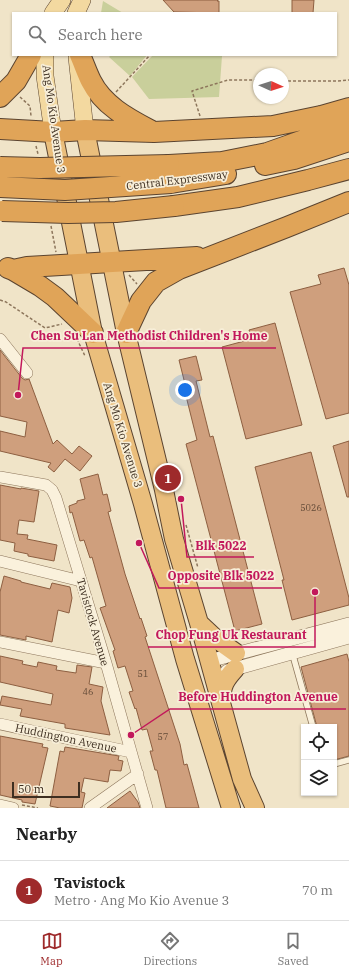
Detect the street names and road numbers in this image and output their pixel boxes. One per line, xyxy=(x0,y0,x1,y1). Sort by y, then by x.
street label: Ang Mo Kio Avenue 3 xyxy=(39,64,69,174)
street label: Central Expressway xyxy=(125,167,229,193)
street label: Ang Mo Kio Avenue 3 xyxy=(100,381,146,489)
street label: Tavistock Avenue xyxy=(74,576,112,668)
street label: Huddington Avenue xyxy=(14,720,118,756)

